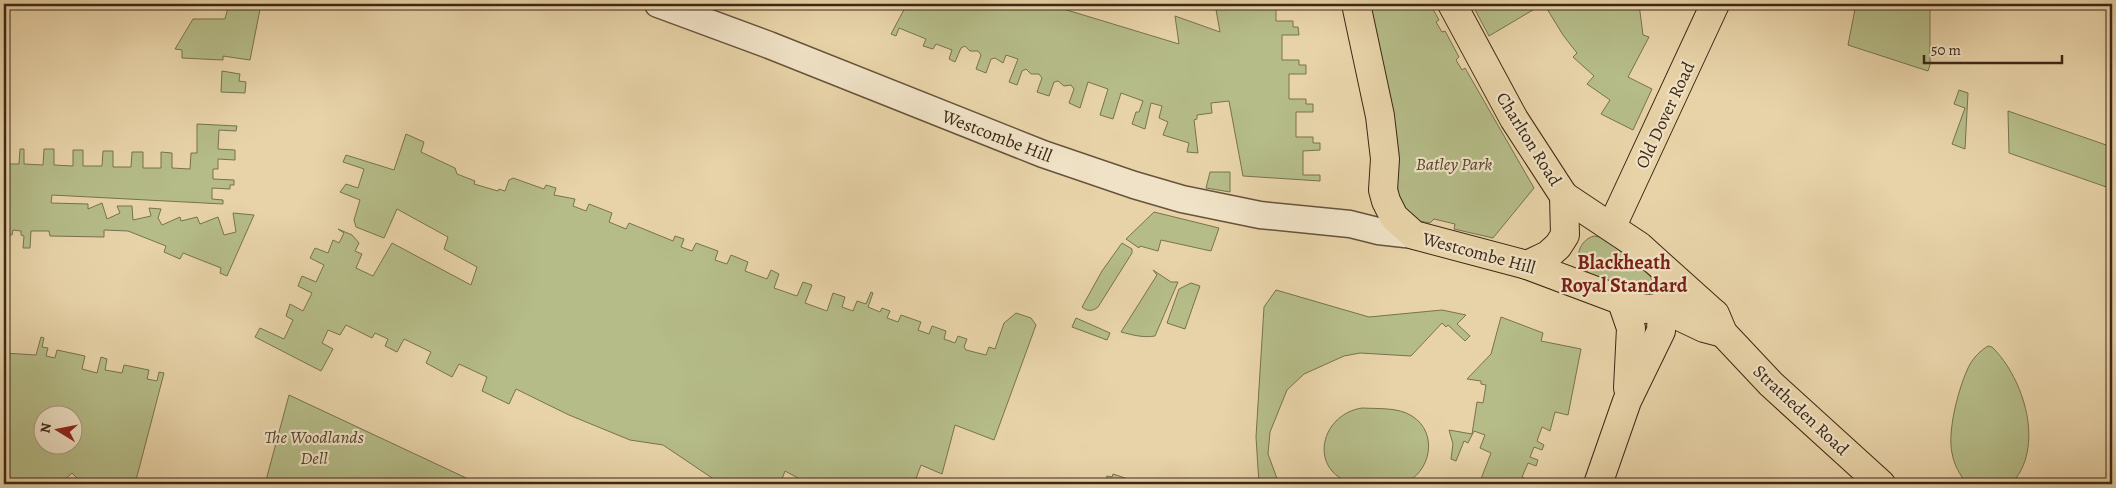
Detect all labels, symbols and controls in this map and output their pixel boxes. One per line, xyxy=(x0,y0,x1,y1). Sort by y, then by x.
scale bar xyxy=(1924,32,2061,64)
text: 50 m xyxy=(1931,40,1961,60)
street label: Old Dover Road xyxy=(1630,57,1700,172)
street label: Charlton Road xyxy=(1491,88,1568,191)
street label: Westcombe Hill xyxy=(938,104,1056,168)
park label: Batley Park xyxy=(1416,152,1492,176)
street label: Westcombe Hill xyxy=(1419,226,1539,280)
district label: Blackheath Royal Standard xyxy=(1560,249,1688,299)
street label: Stratheden Road xyxy=(1748,359,1854,461)
north arrow xyxy=(32,406,82,456)
text: N xyxy=(35,421,56,435)
park label: The Woodlands Dell xyxy=(264,425,364,470)

